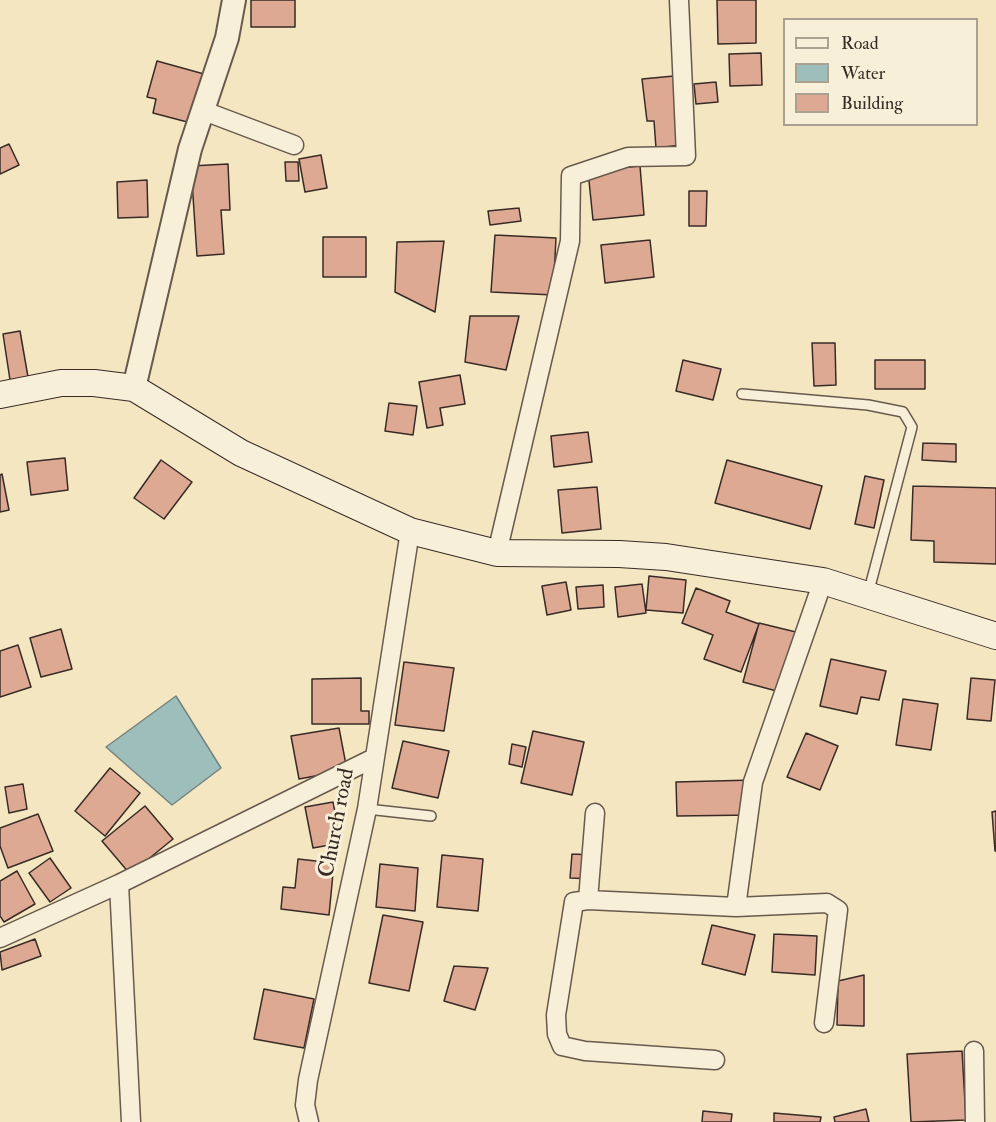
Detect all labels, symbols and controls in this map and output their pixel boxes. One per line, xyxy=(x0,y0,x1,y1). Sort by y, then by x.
legend xyxy=(783,18,978,126)
text: Road xyxy=(841,32,879,55)
text: Water xyxy=(841,62,885,85)
text: Building xyxy=(841,92,903,115)
street label: Church road xyxy=(314,766,362,880)

